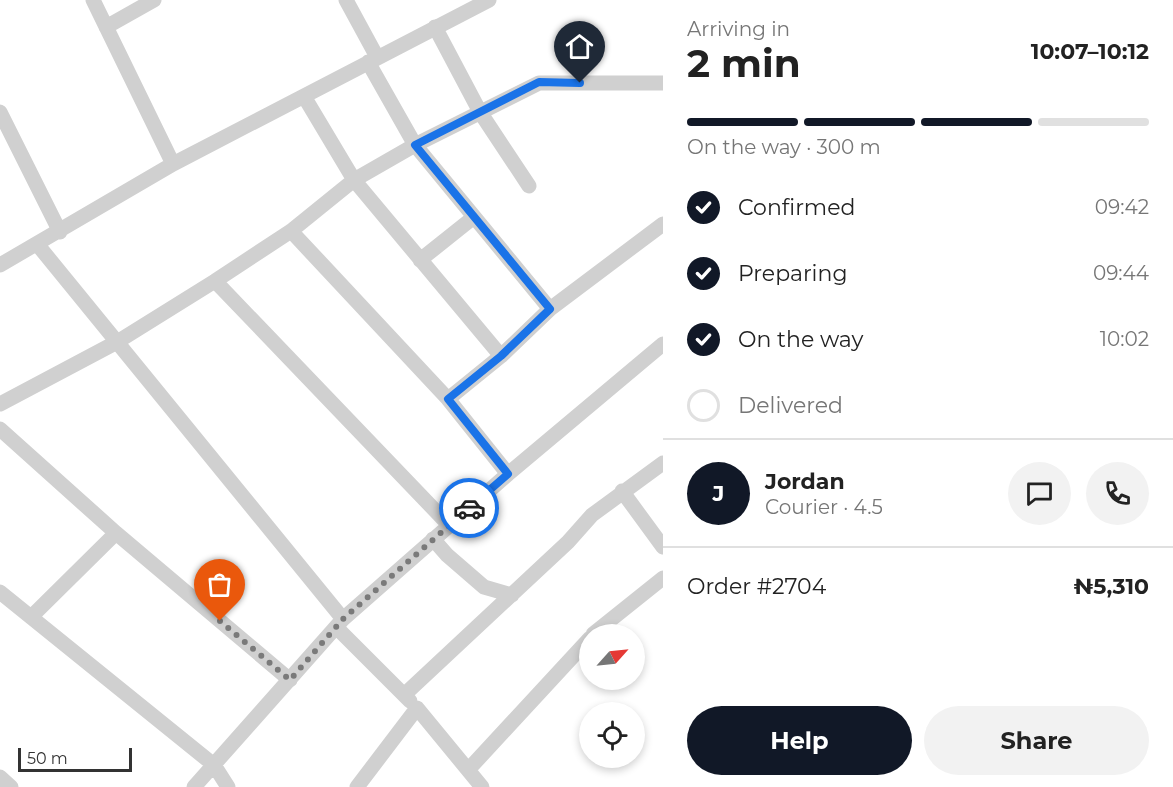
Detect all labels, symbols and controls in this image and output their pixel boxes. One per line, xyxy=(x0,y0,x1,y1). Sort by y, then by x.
text: Arriving in xyxy=(687,17,790,41)
pin xyxy=(554,21,605,83)
icon: home xyxy=(563,30,596,63)
text: 10:07–10:12 xyxy=(1031,38,1149,65)
text: 2 min xyxy=(687,39,801,87)
text: On the way · 300 m xyxy=(687,135,881,159)
icon: check xyxy=(687,191,720,224)
text: Confirmed xyxy=(738,194,855,221)
text: 09:42 xyxy=(1095,195,1149,219)
icon: check xyxy=(687,257,720,290)
text: Preparing xyxy=(738,260,847,287)
text: 09:44 xyxy=(1093,261,1149,285)
icon: check xyxy=(687,323,720,356)
text: On the way xyxy=(738,326,863,353)
text: 10:02 xyxy=(1100,327,1149,351)
text: Delivered xyxy=(738,392,843,419)
button: chat xyxy=(1008,462,1071,525)
button: phone xyxy=(1086,462,1149,525)
text: Jordan xyxy=(765,468,845,495)
courier xyxy=(439,478,499,538)
text: J xyxy=(713,480,724,507)
icon: car xyxy=(453,492,486,525)
text: Courier · 4.5 xyxy=(765,495,883,519)
pin xyxy=(194,559,245,621)
icon: bag xyxy=(203,568,236,601)
text: Order #2704 xyxy=(687,573,826,600)
text: ₦5,310 xyxy=(1073,573,1149,600)
north arrow xyxy=(579,624,645,690)
map controls xyxy=(579,624,645,768)
button: locate xyxy=(579,702,645,768)
button: Help xyxy=(687,706,912,775)
button: Share xyxy=(924,706,1149,775)
scale bar xyxy=(18,745,132,772)
text: 50 m xyxy=(27,749,68,768)

